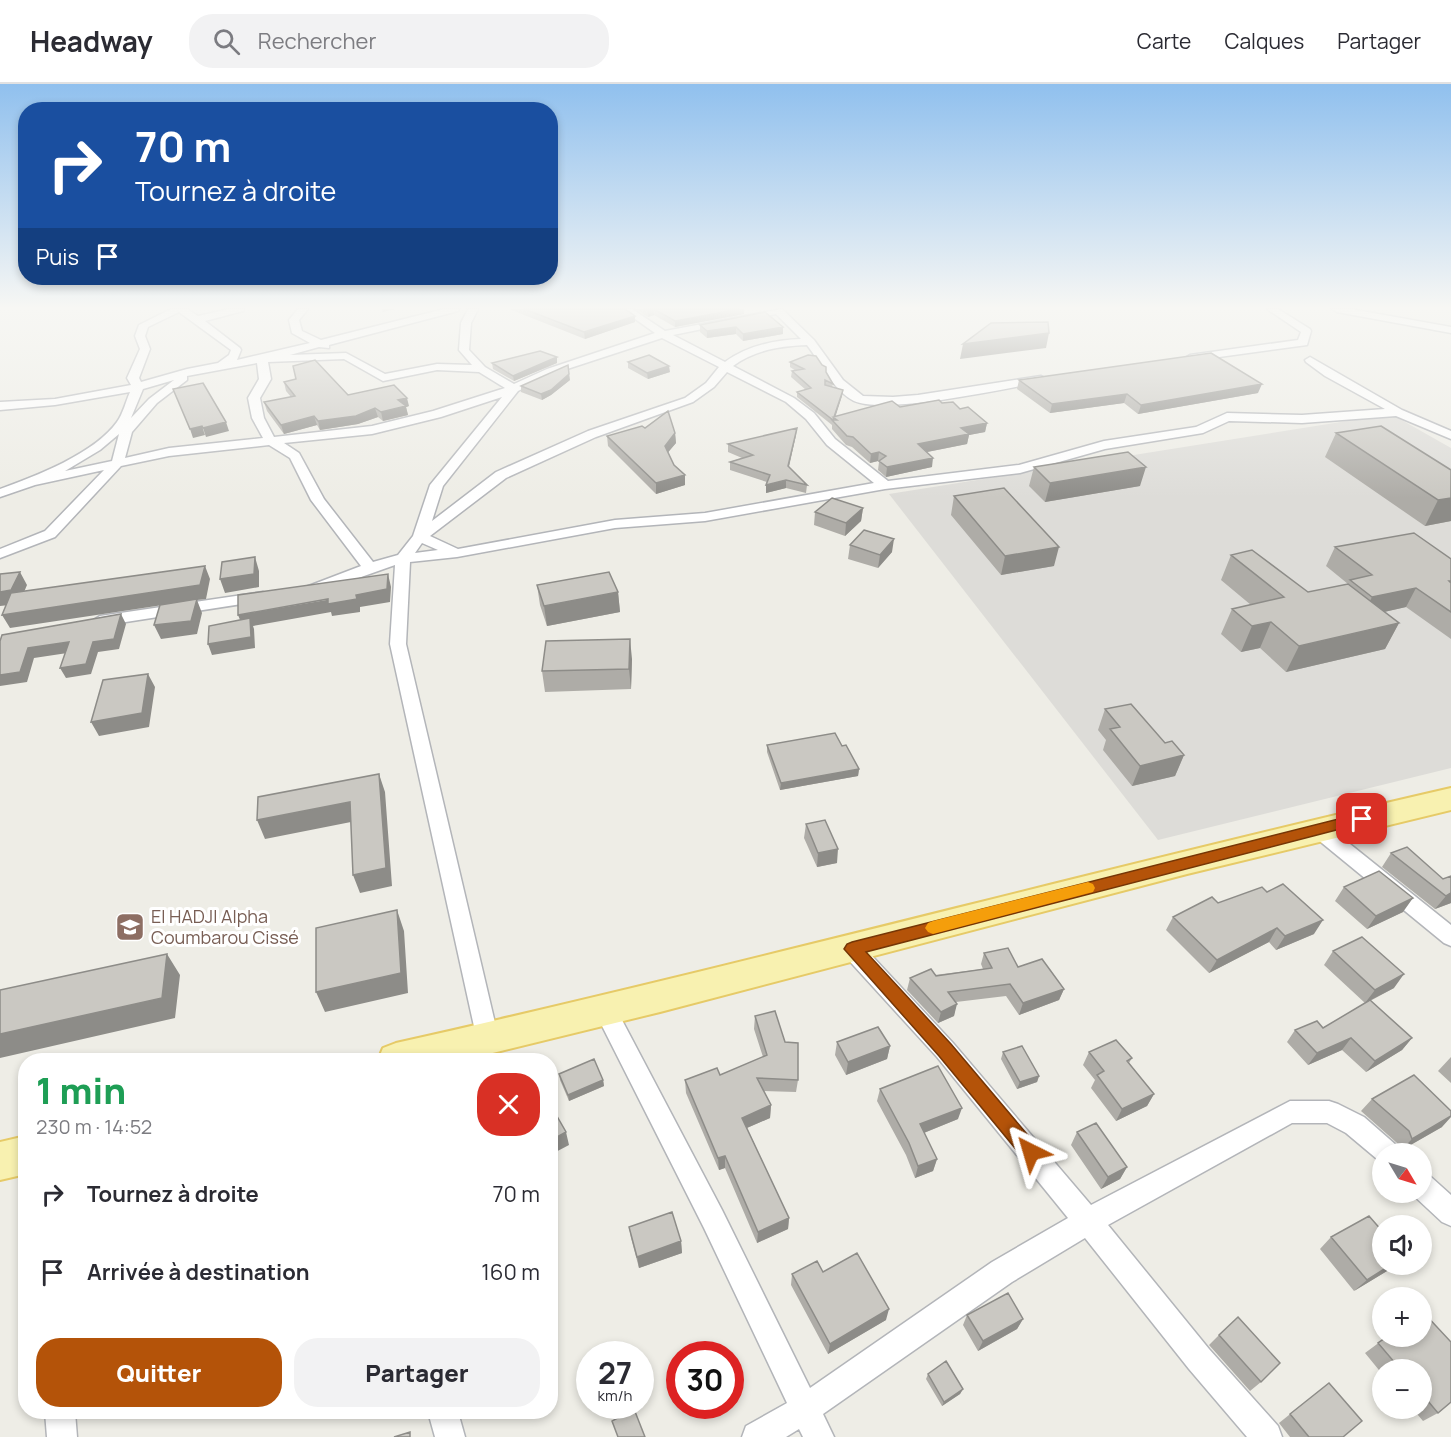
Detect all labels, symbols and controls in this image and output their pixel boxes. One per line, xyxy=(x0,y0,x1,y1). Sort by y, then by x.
search box xyxy=(189,14,609,68)
text: Headway xyxy=(30,22,153,60)
icon: search xyxy=(210,25,243,58)
text: Rechercher xyxy=(258,26,376,56)
text: Carte xyxy=(1137,27,1191,55)
text: Calques xyxy=(1224,27,1304,55)
text: Partager xyxy=(1337,27,1421,55)
text: 70 m xyxy=(135,117,231,175)
icon: right xyxy=(36,126,114,204)
text: Tournez à droite xyxy=(135,172,336,209)
icon: arrive xyxy=(91,240,124,273)
text: Puis xyxy=(36,242,79,272)
pin xyxy=(1336,793,1387,844)
icon: arrive xyxy=(1345,802,1378,835)
place label: El HADJI Alpha Coumbarou Cissé xyxy=(151,904,299,949)
school or university icon: El HADJI Alpha Coumbarou Cissé xyxy=(114,911,146,943)
text: 1 min xyxy=(36,1066,126,1115)
button: close xyxy=(477,1073,540,1136)
text: 230 m · 14:52 xyxy=(36,1113,152,1140)
position arrow xyxy=(999,1120,1063,1184)
north arrow xyxy=(1372,1143,1432,1203)
map controls xyxy=(1372,1143,1432,1419)
icon: right xyxy=(36,1178,69,1211)
text: Tournez à droite xyxy=(87,1179,259,1209)
text: 70 m xyxy=(492,1179,540,1209)
button: sound xyxy=(1372,1215,1432,1275)
icon: arrive xyxy=(36,1256,69,1289)
text: Arrivée à destination xyxy=(87,1257,310,1287)
text: 160 m xyxy=(481,1257,540,1287)
button: + xyxy=(1372,1287,1432,1347)
button: Quitter xyxy=(36,1338,282,1407)
button: Partager xyxy=(294,1338,540,1407)
speed limit sign: 30 xyxy=(666,1341,744,1419)
text: 27 xyxy=(598,1352,632,1393)
button: − xyxy=(1372,1359,1432,1419)
text: km/h xyxy=(598,1385,632,1406)

